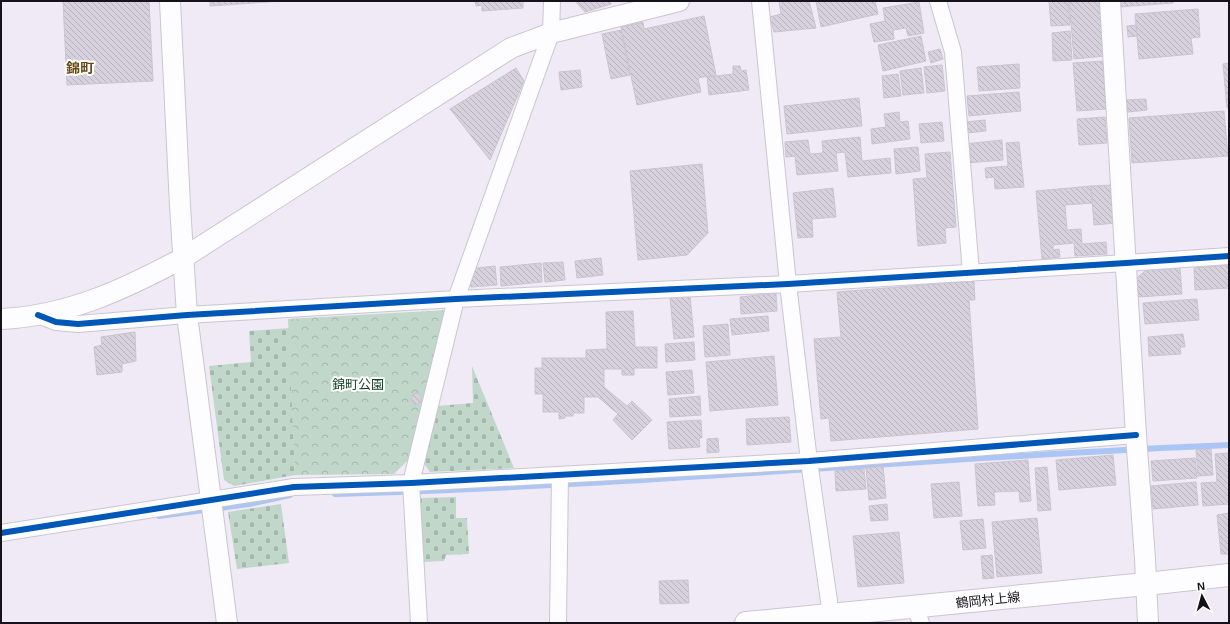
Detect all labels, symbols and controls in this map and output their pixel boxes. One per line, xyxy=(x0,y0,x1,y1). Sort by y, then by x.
district label: 錦町 xyxy=(66,60,94,76)
park label: 錦町公園 xyxy=(332,377,384,392)
north arrow xyxy=(1182,576,1222,616)
text: N xyxy=(1196,580,1206,592)
street label: 鶴岡村上線 xyxy=(955,589,1021,611)

